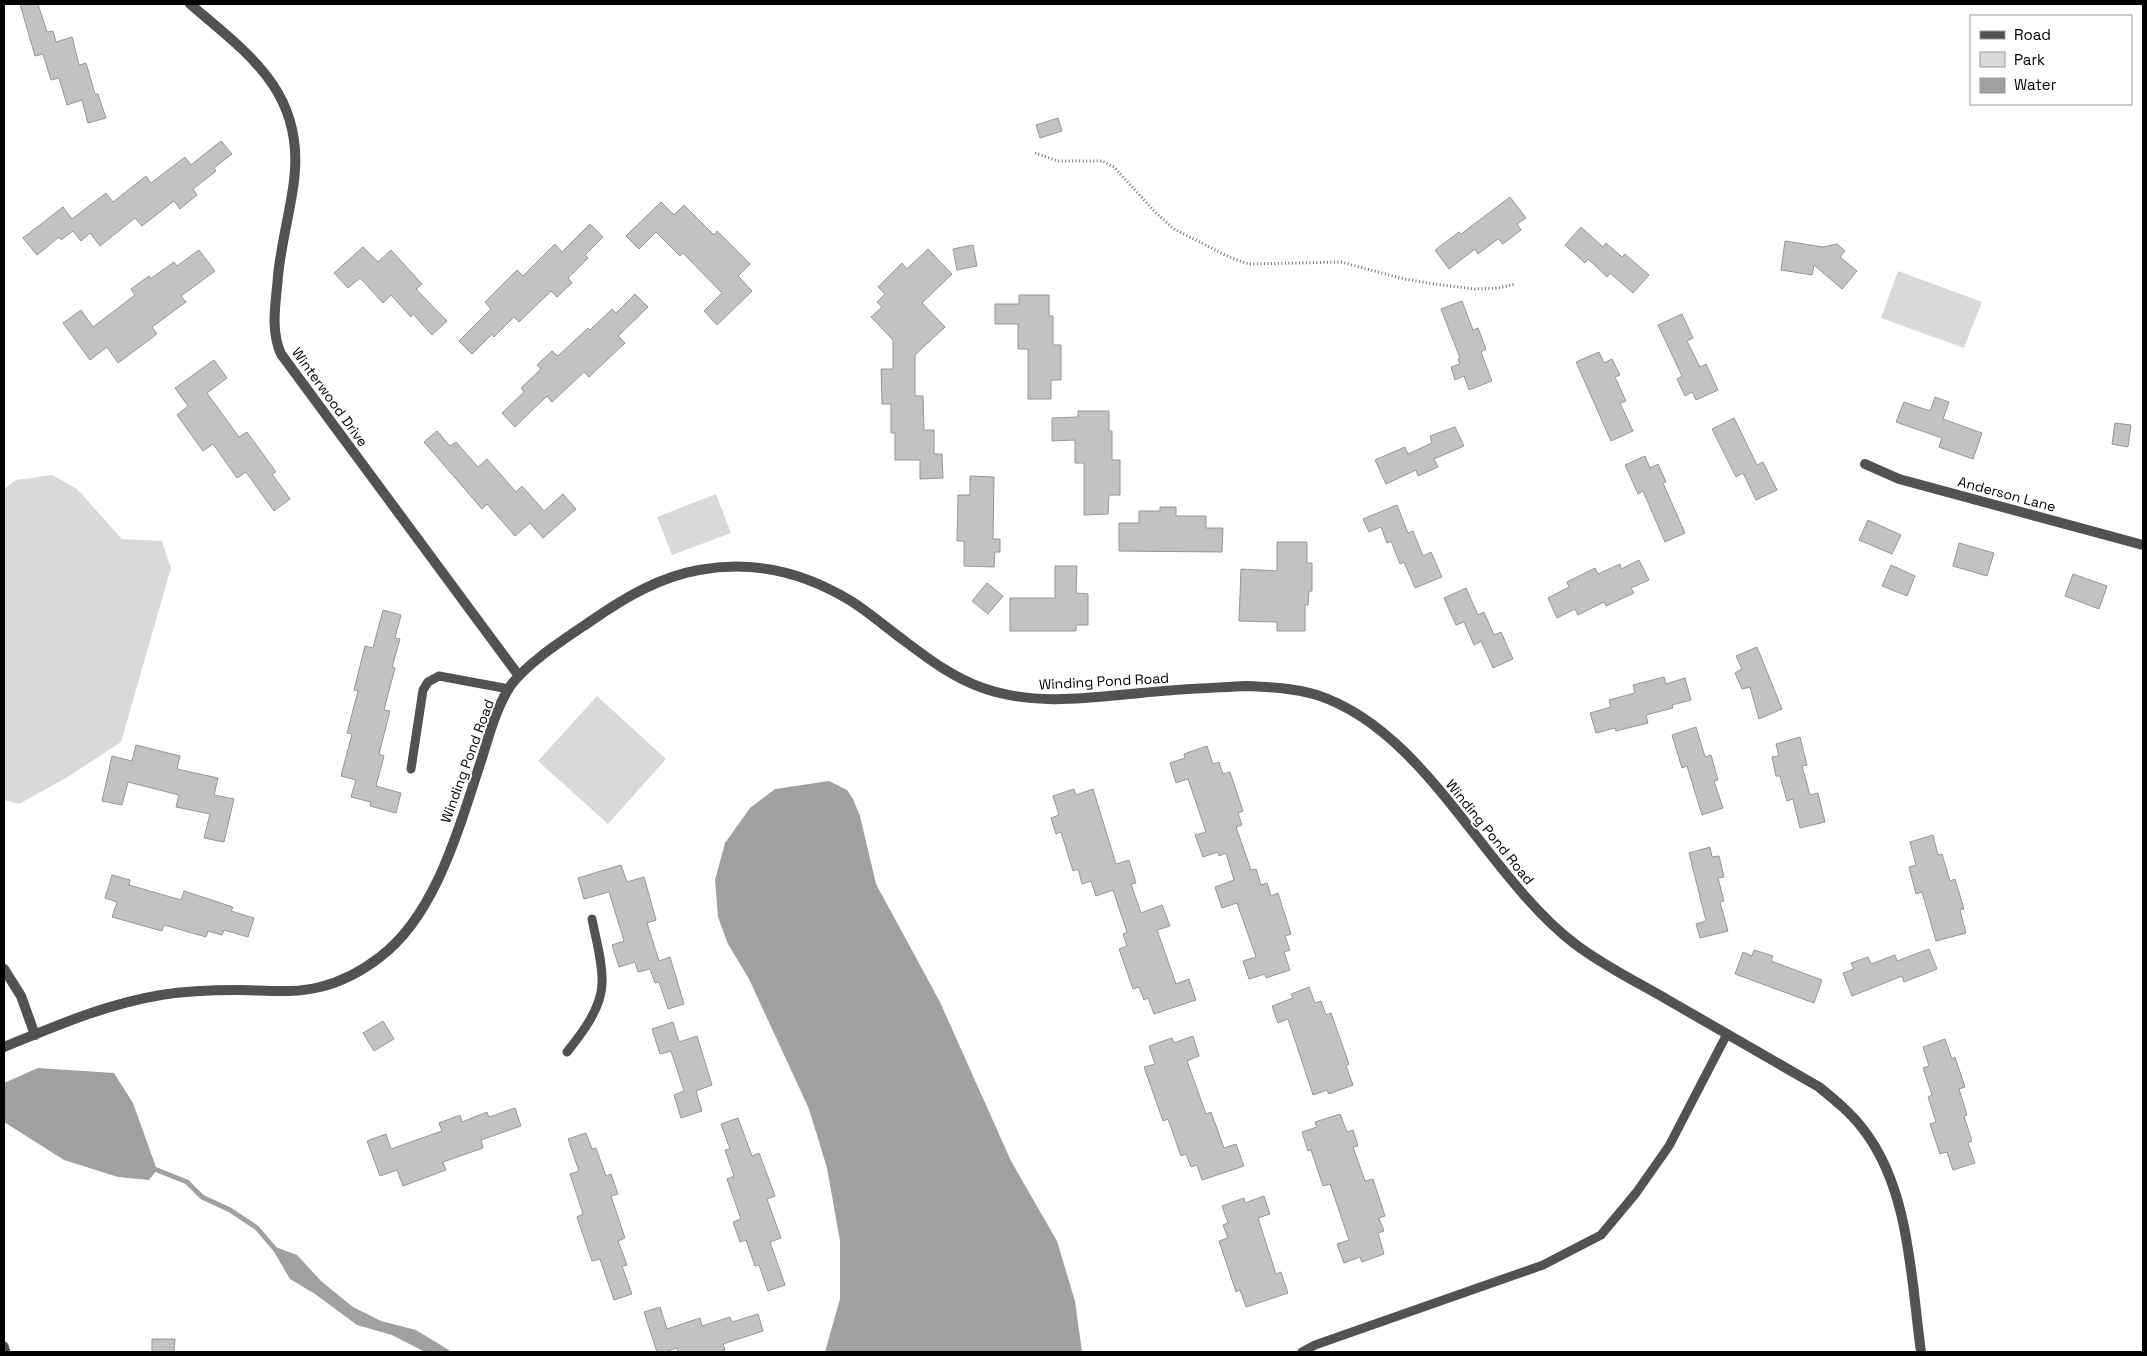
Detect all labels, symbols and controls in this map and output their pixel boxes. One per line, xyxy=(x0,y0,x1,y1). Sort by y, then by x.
legend xyxy=(1970,15,2132,105)
text: Road xyxy=(2014,25,2051,44)
text: Park xyxy=(2014,50,2045,69)
text: Water xyxy=(2014,75,2057,94)
street label: Winterwood Drive xyxy=(288,344,372,450)
street label: Anderson Lane xyxy=(1956,472,2058,516)
street label: Winding Pond Road xyxy=(1038,669,1170,693)
street label: Winding Pond Road xyxy=(436,697,498,825)
street label: Winding Pond Road xyxy=(1442,776,1538,888)

